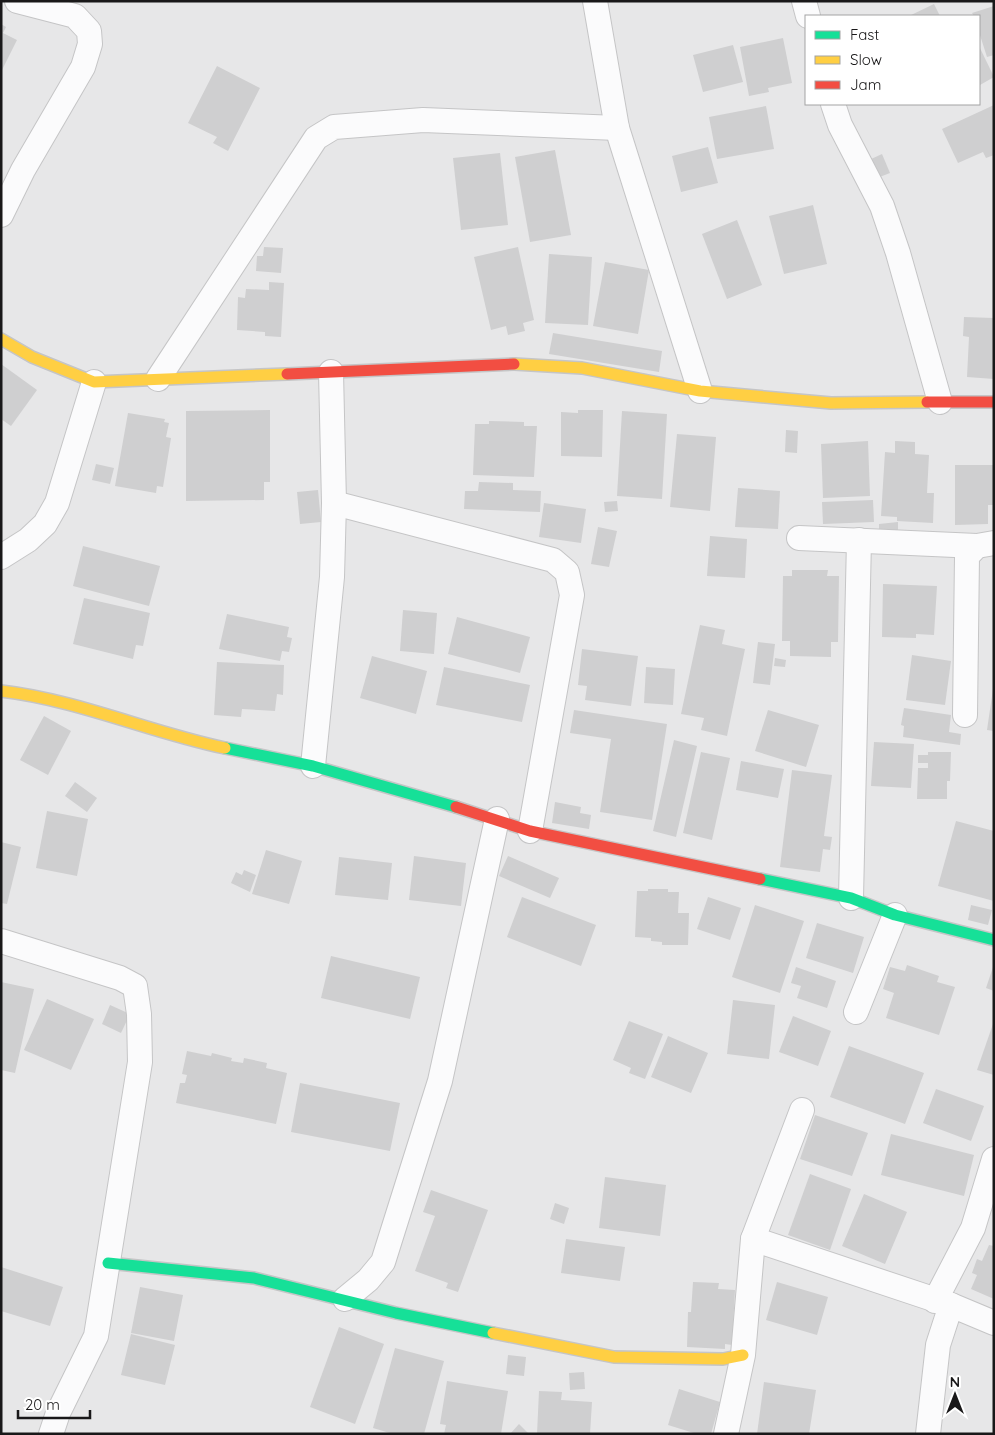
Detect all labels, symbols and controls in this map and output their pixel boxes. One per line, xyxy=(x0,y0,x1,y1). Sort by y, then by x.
legend xyxy=(805,15,980,105)
text: Fast xyxy=(850,25,879,44)
text: Slow xyxy=(850,50,882,69)
text: Jam xyxy=(850,75,881,94)
north arrow xyxy=(930,1370,980,1420)
text: N xyxy=(950,1373,960,1391)
scale bar xyxy=(18,1388,90,1420)
text: 20 m xyxy=(25,1395,60,1414)

